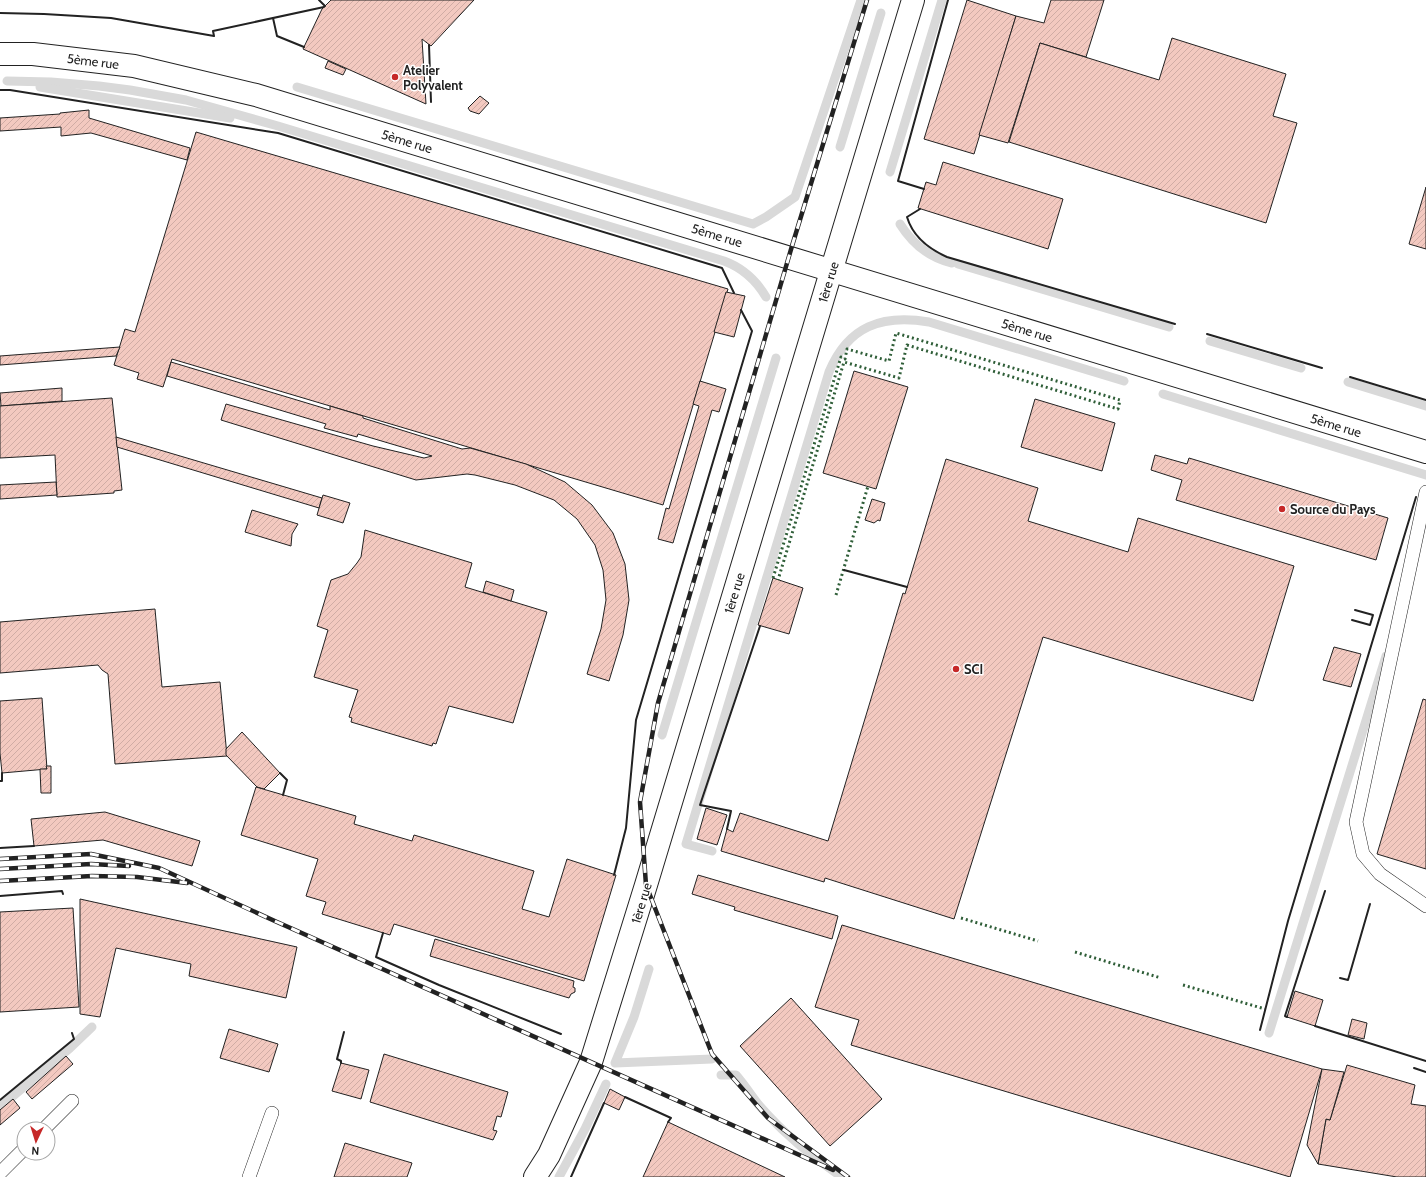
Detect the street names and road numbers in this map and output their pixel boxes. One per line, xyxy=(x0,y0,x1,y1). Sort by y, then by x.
street label: 5ème rue xyxy=(66,50,120,72)
street label: 5ème rue xyxy=(380,126,435,156)
street label: 5ème rue xyxy=(690,220,745,250)
street label: 1ère rue xyxy=(814,259,842,304)
street label: 5ème rue xyxy=(1000,315,1055,345)
street label: 5ème rue xyxy=(1309,410,1364,440)
street label: 1ère rue xyxy=(720,570,748,615)
street label: 1ère rue xyxy=(627,880,655,925)

